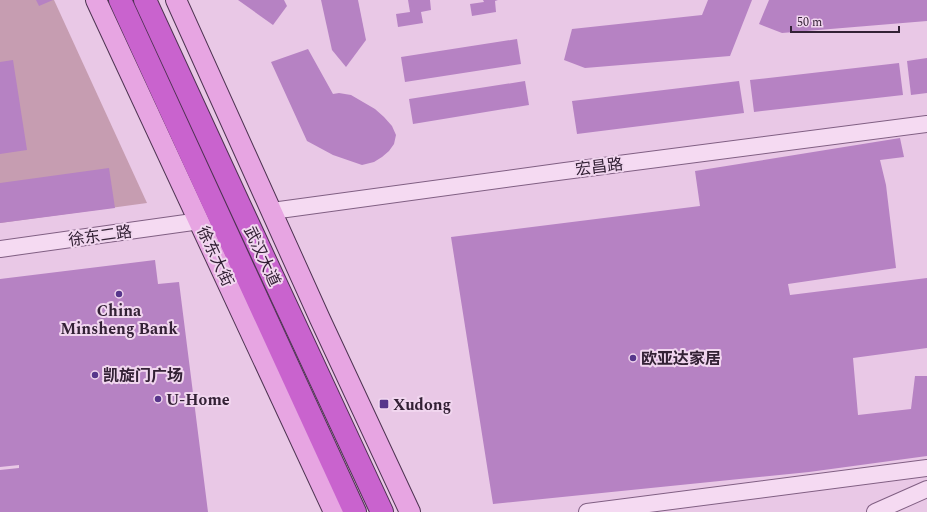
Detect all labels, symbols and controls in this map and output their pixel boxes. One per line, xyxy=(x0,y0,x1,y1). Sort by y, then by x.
scale bar xyxy=(791,8,899,34)
text: 50 m xyxy=(797,13,822,32)
street label: 宏昌路 xyxy=(574,152,624,182)
street label: 徐东二路 xyxy=(67,220,134,252)
street label: 徐东大街 xyxy=(191,222,239,291)
street label: 武汉大道 xyxy=(238,222,286,291)
marker: China Minsheng Bank xyxy=(114,289,124,299)
place label: China Minsheng Bank xyxy=(60,299,178,341)
place label: 欧亚达家居 xyxy=(641,347,721,371)
marker: 欧亚达家居 xyxy=(628,353,638,363)
place label: 凯旋门广场 xyxy=(103,364,183,388)
marker: 凯旋门广场 xyxy=(90,370,100,380)
place label: U-Home xyxy=(166,388,230,412)
place label: Xudong xyxy=(393,393,451,417)
marker: U-Home xyxy=(153,394,163,404)
marker: Xudong xyxy=(378,398,390,410)

